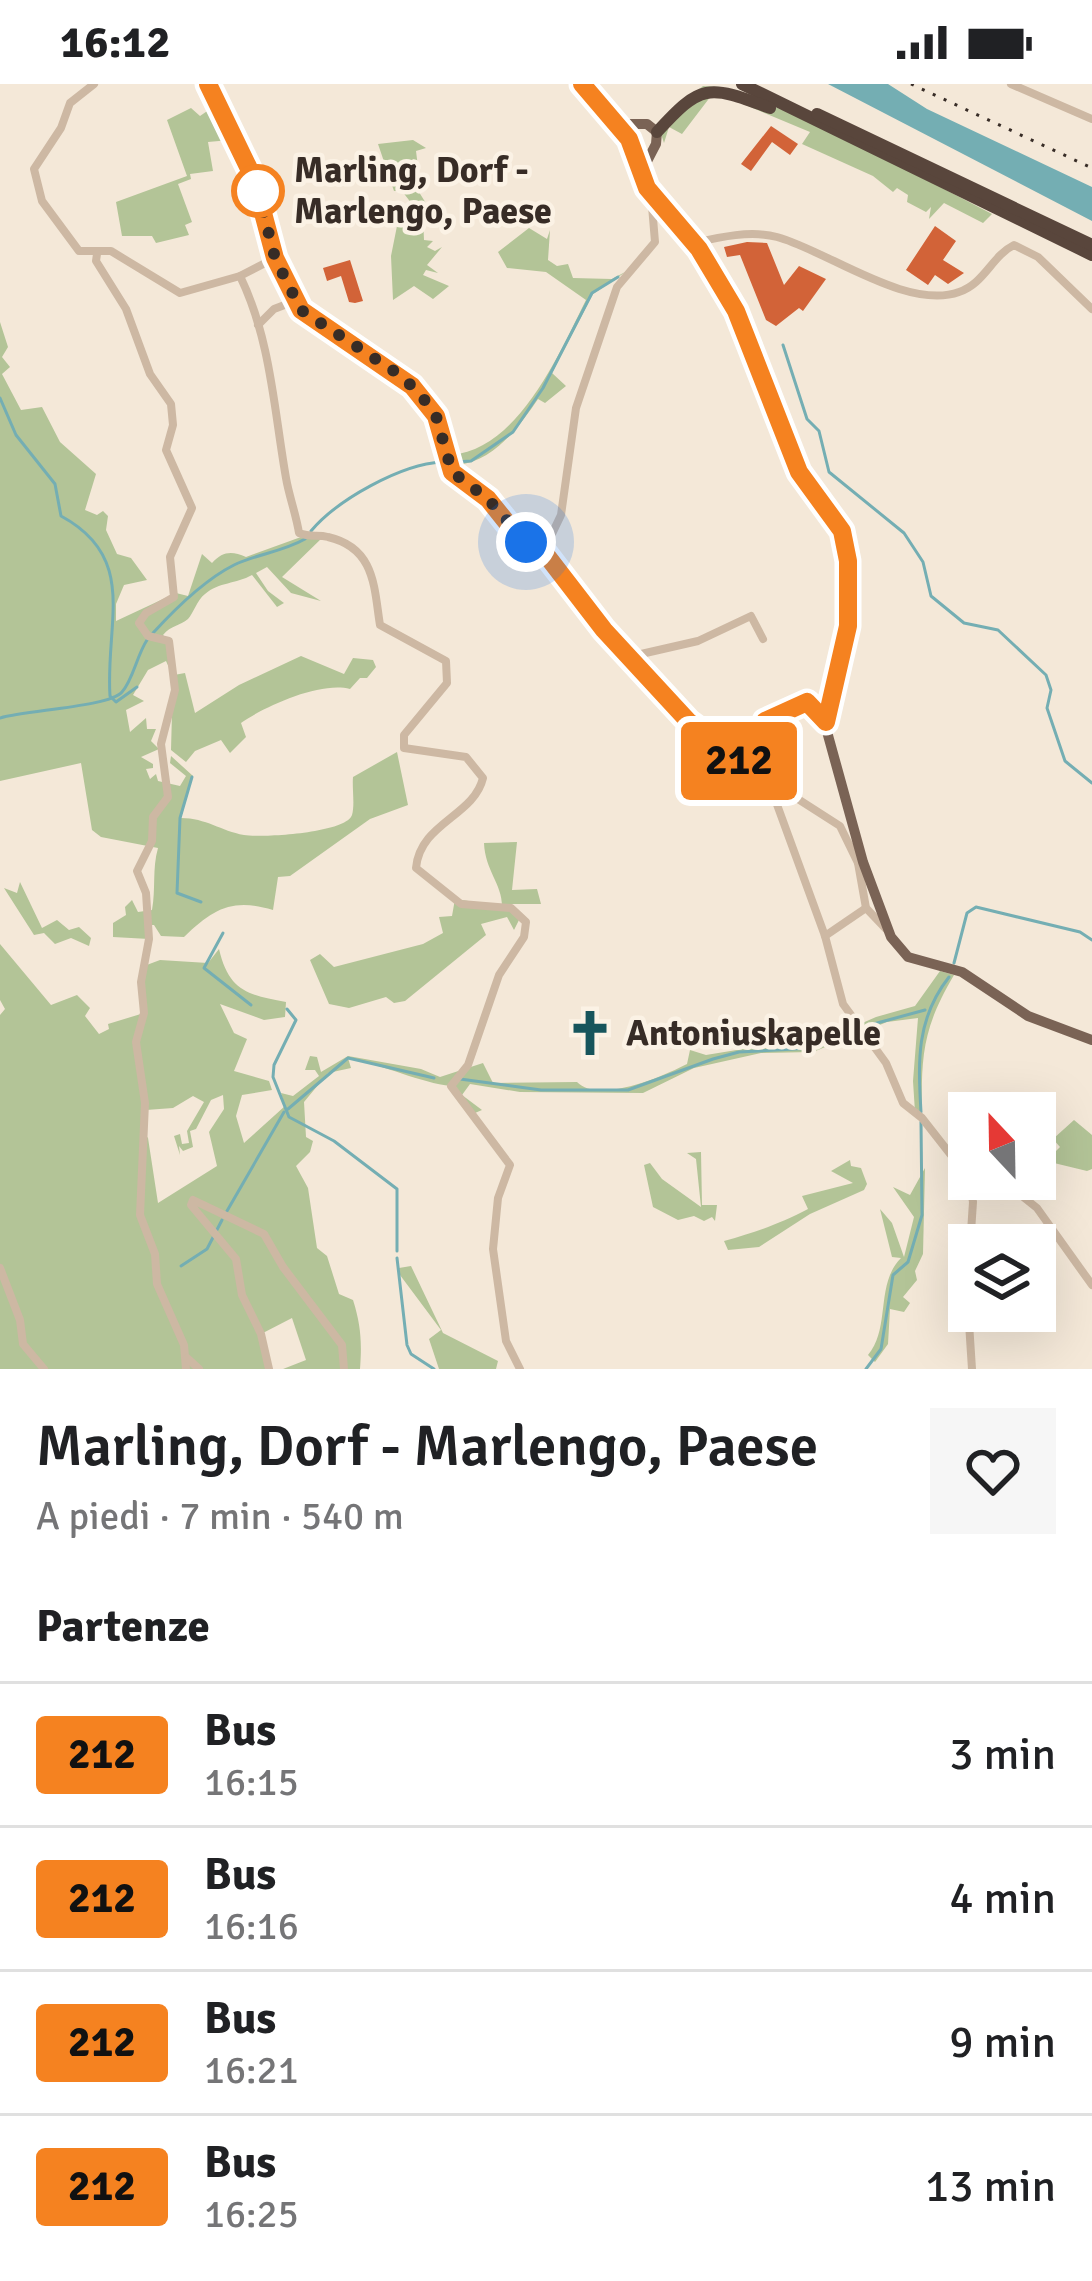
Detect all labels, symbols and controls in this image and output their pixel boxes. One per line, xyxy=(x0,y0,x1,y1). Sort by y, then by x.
text: 16:12 xyxy=(60,15,170,70)
place label: Marling, Dorf - Marlengo, Paese xyxy=(294,148,552,234)
marker: Marling, Dorf - Marlengo, Paese xyxy=(233,166,283,216)
your location xyxy=(496,512,556,572)
line badge: 212 xyxy=(670,722,808,800)
text: 212 xyxy=(705,735,773,786)
church icon: Antoniuskapelle xyxy=(565,1008,615,1058)
place label: Antoniuskapelle xyxy=(626,1011,881,1056)
north arrow xyxy=(948,1092,1056,1200)
map controls xyxy=(948,1092,1056,1332)
button: layers xyxy=(948,1224,1056,1332)
button: heart xyxy=(930,1408,1056,1534)
text: Marling, Dorf - Marlengo, Paese xyxy=(36,1411,818,1482)
text: A piedi · 7 min · 540 m xyxy=(36,1492,404,1540)
text: Partenze xyxy=(36,1599,210,1654)
text: Bus xyxy=(204,1703,276,1758)
text: 3 min xyxy=(949,1727,1056,1782)
text: 212 xyxy=(68,1729,136,1780)
text: 16:15 xyxy=(204,1758,299,1806)
text: Bus xyxy=(204,1847,276,1902)
text: 4 min xyxy=(949,1871,1056,1926)
text: 212 xyxy=(68,1873,136,1924)
text: 16:16 xyxy=(204,1902,299,1950)
text: Bus xyxy=(204,1991,276,2046)
text: 9 min xyxy=(949,2015,1056,2070)
text: 212 xyxy=(68,2017,136,2068)
text: 16:21 xyxy=(204,2046,299,2094)
text: Bus xyxy=(204,2135,276,2190)
text: 13 min xyxy=(925,2159,1056,2214)
text: 212 xyxy=(68,2161,136,2212)
text: 16:25 xyxy=(204,2190,299,2238)

